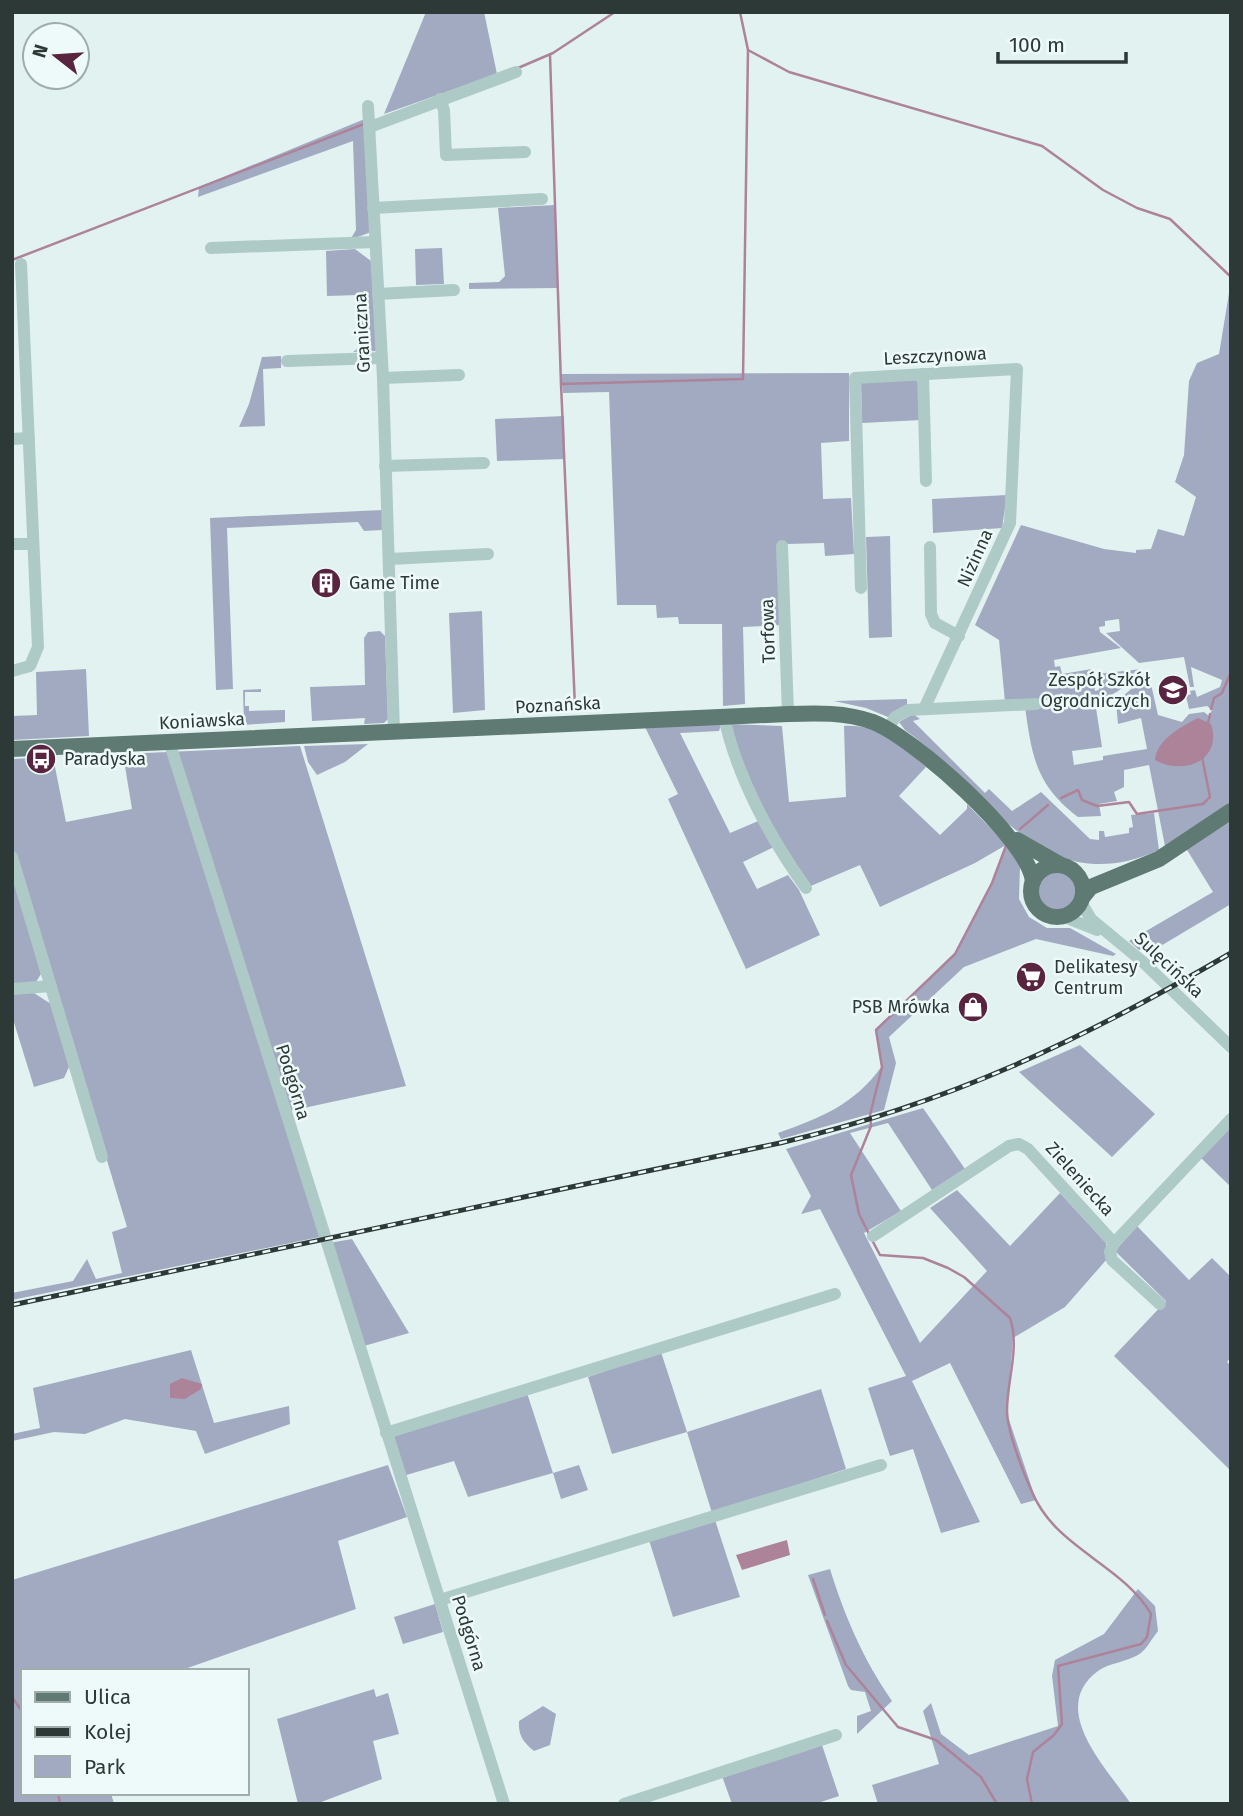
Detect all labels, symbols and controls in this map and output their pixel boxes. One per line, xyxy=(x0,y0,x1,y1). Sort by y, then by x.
north arrow xyxy=(21,21,91,91)
scale bar xyxy=(998,21,1126,65)
text: 100 m xyxy=(1009,32,1065,58)
text: N xyxy=(27,42,53,61)
street label: Graniczna xyxy=(349,293,375,373)
street label: Leszczynowa xyxy=(883,342,987,370)
street label: Nizinna xyxy=(953,526,997,590)
building icon: Game Time xyxy=(309,566,343,600)
place label: Game Time xyxy=(349,572,440,594)
street label: Torfowa xyxy=(756,598,780,664)
place label: Zespół Szkół Ogrodniczych xyxy=(1040,669,1150,712)
school or university icon: Zespół Szkół Ogrodniczych xyxy=(1156,673,1190,707)
street label: Poznańska xyxy=(514,692,602,718)
street label: Koniawska xyxy=(158,708,246,734)
bus stop icon: Paradyska xyxy=(24,742,58,776)
place label: Paradyska xyxy=(64,748,146,770)
street label: Sulęcińska xyxy=(1130,927,1208,1003)
place label: Delikatesy Centrum xyxy=(1054,956,1138,999)
supermarket icon: Delikatesy Centrum xyxy=(1014,960,1048,994)
shop icon: PSB Mrówka xyxy=(956,990,990,1024)
place label: PSB Mrówka xyxy=(852,996,950,1018)
street label: Podgórna xyxy=(271,1041,315,1123)
street label: Zieleniecka xyxy=(1041,1137,1119,1221)
street label: Podgórna xyxy=(447,1592,491,1674)
legend xyxy=(21,1669,248,1795)
text: Ulica xyxy=(84,1684,131,1710)
text: Kolej xyxy=(84,1719,132,1745)
text: Park xyxy=(84,1754,126,1780)

